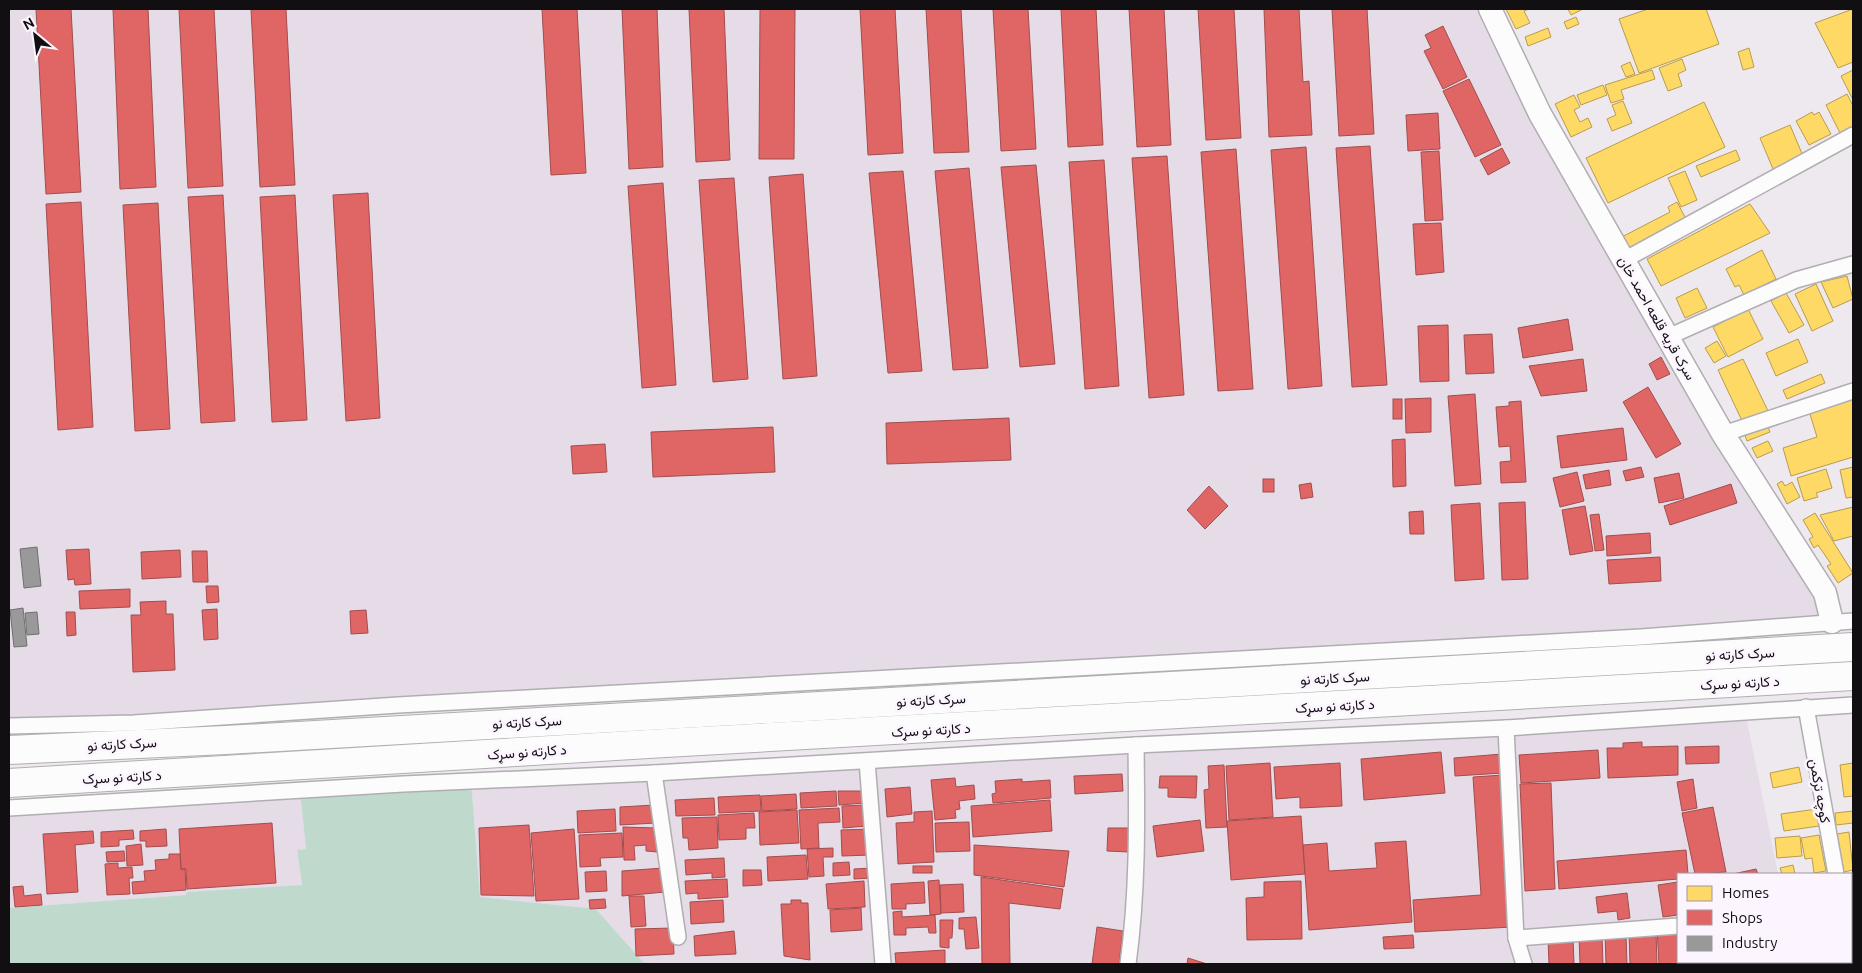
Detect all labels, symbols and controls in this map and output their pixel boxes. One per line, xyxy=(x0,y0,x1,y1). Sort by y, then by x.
north arrow xyxy=(10,10,60,60)
text: N xyxy=(20,14,37,33)
street label: سرک قریه قلعه احمد خان xyxy=(1614,253,1699,383)
street label: سرک کارته نو xyxy=(1705,644,1775,665)
street label: سرک کارته نو xyxy=(1300,668,1370,689)
street label: د کارته نو سړک xyxy=(1700,673,1781,695)
street label: سرک کارته نو xyxy=(896,690,966,711)
street label: د کارته نو سړک xyxy=(1295,696,1376,718)
street label: سرک کارته نو xyxy=(492,712,562,733)
street label: د کارته نو سړک xyxy=(891,720,972,742)
street label: سرک کارته نو xyxy=(87,734,157,755)
street label: د کارته نو سړک xyxy=(487,741,568,765)
street label: کوچه ترکمن xyxy=(1805,758,1834,825)
street label: د کارته نو سړک xyxy=(82,767,163,789)
legend xyxy=(1677,873,1852,963)
text: Homes xyxy=(1722,884,1769,901)
text: Shops xyxy=(1722,909,1763,926)
text: Industry xyxy=(1722,934,1777,951)

